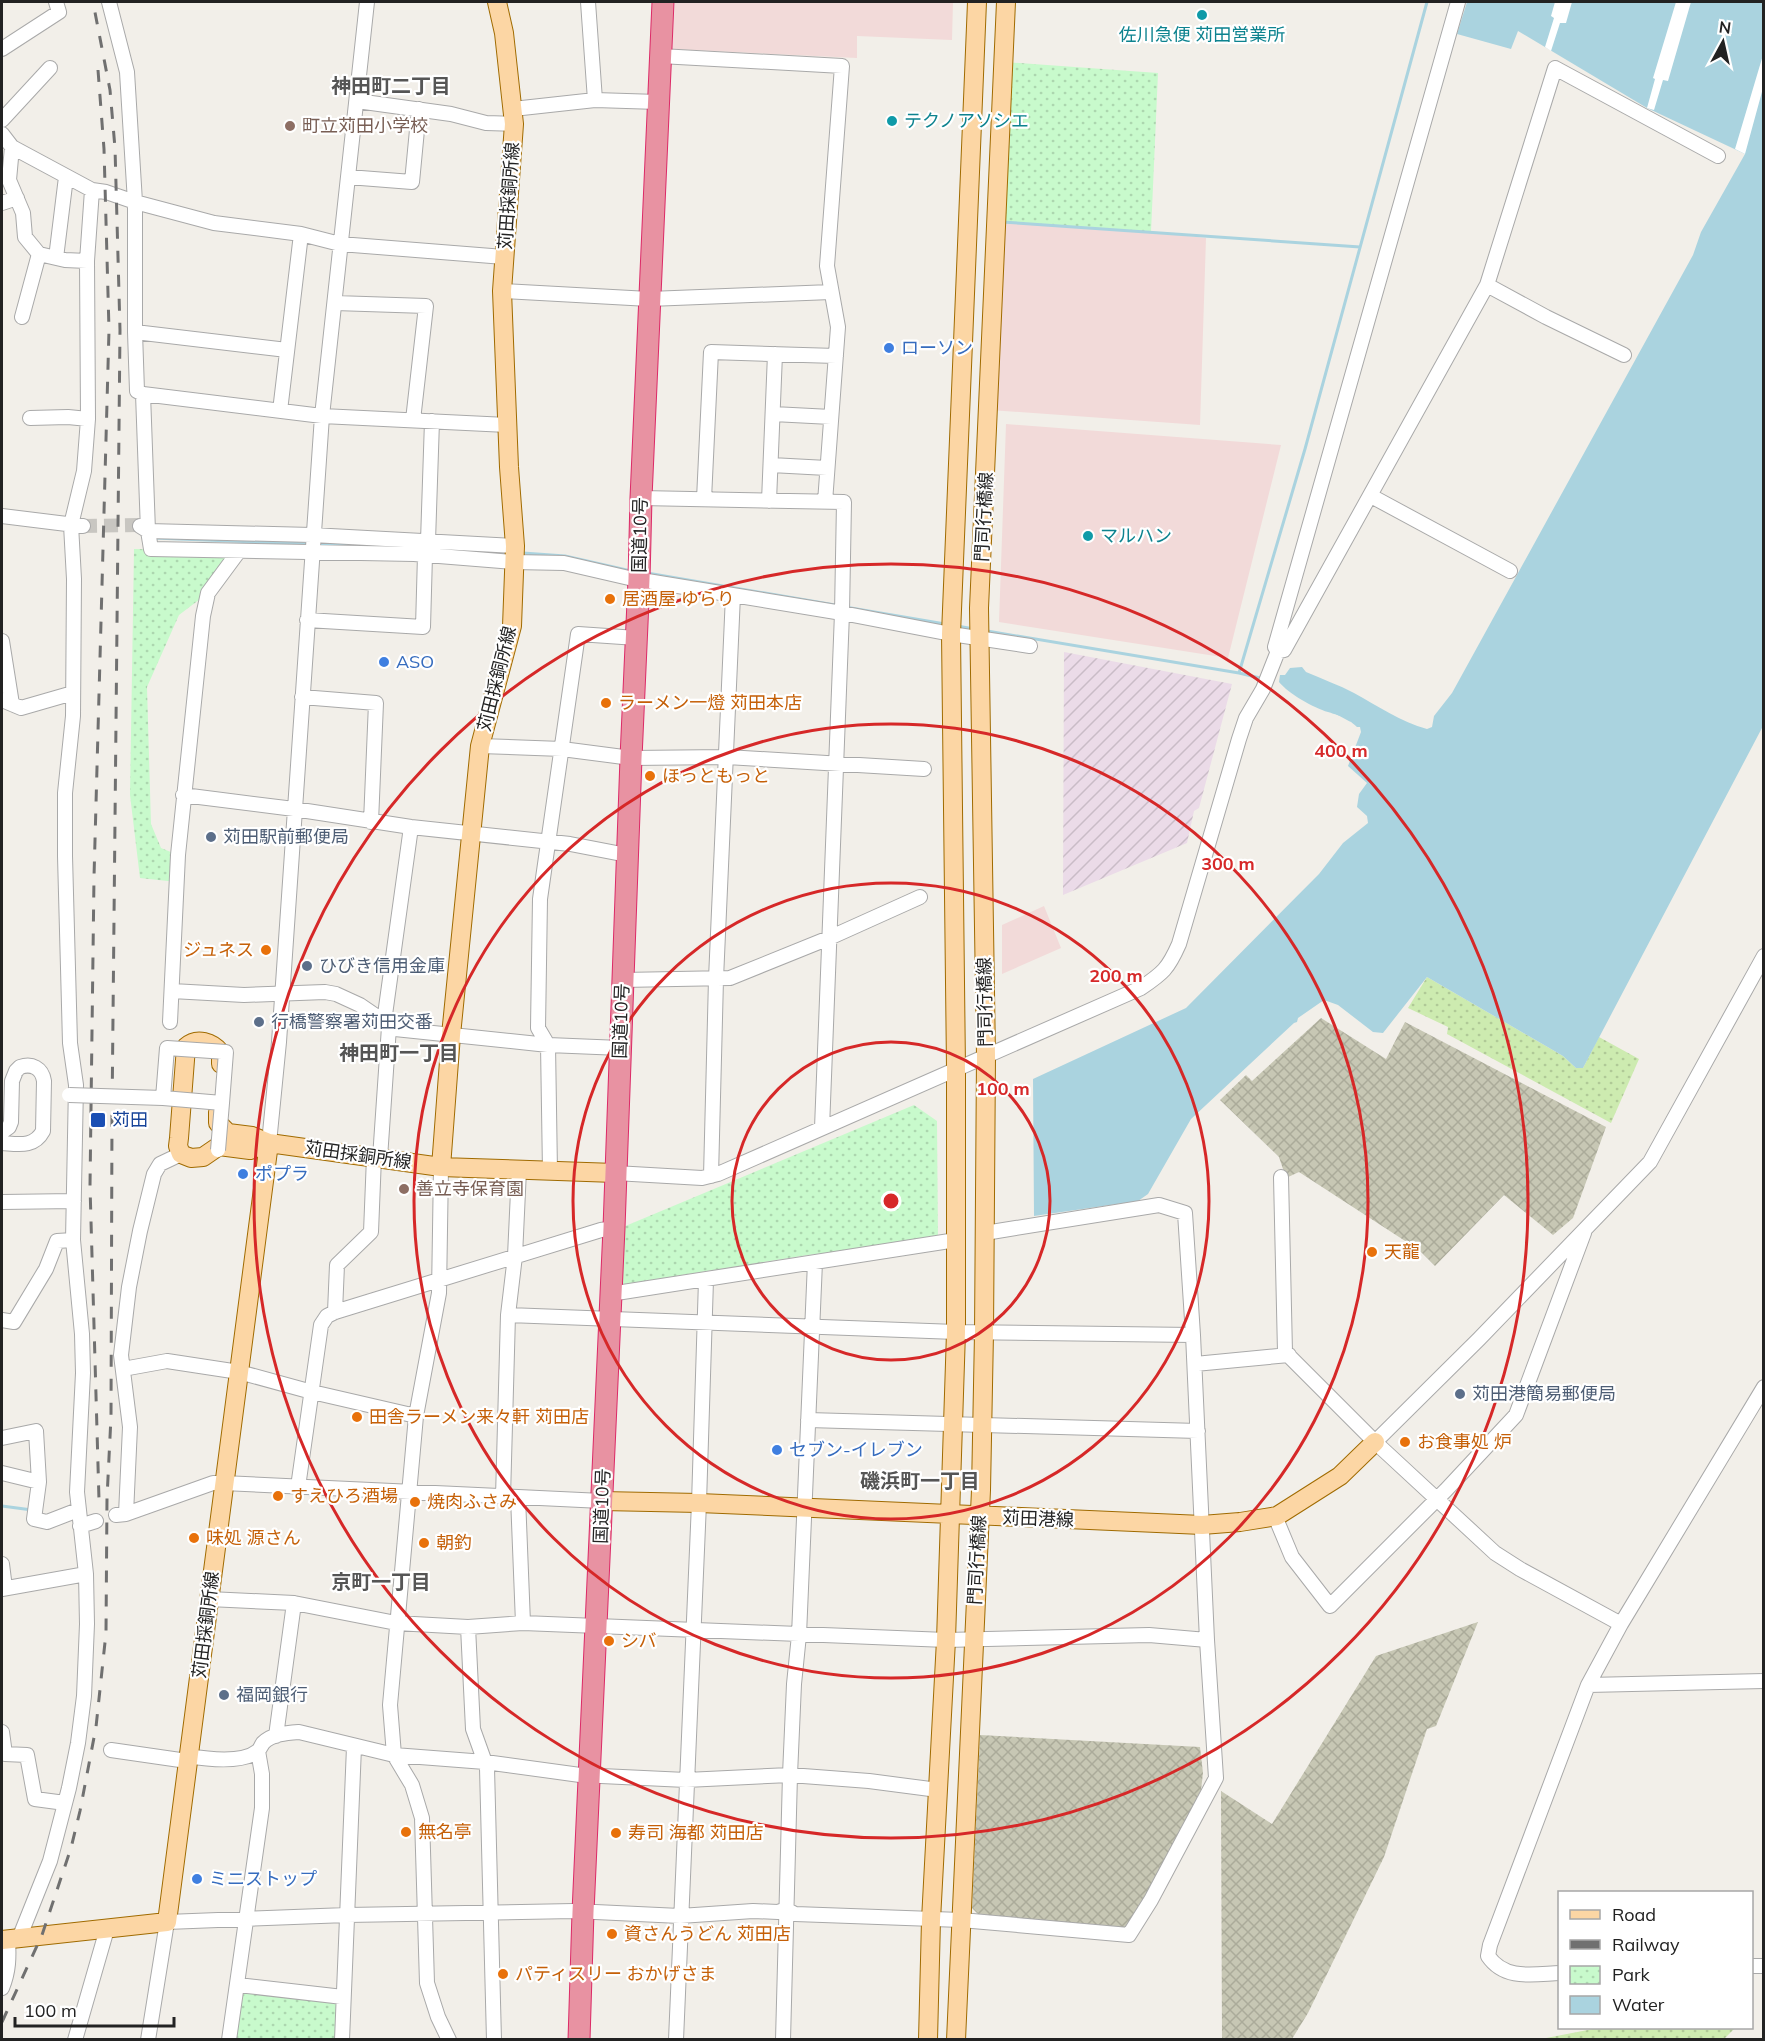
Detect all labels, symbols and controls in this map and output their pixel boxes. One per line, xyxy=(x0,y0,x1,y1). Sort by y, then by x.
marker: 佐川急便 苅田営業所 xyxy=(1195,8,1209,22)
north arrow xyxy=(1693,12,1753,72)
text: N xyxy=(1718,16,1732,38)
place label: 佐川急便 苅田営業所 xyxy=(1119,23,1285,46)
district label: 神田町二丁目 xyxy=(331,73,451,98)
place label: テクノアソシエ xyxy=(904,109,1029,132)
place label: 町立苅田小学校 xyxy=(302,114,428,137)
marker: テクノアソシエ xyxy=(885,114,899,128)
marker: 町立苅田小学校 xyxy=(283,119,297,133)
street label: 苅田採銅所線 xyxy=(493,141,524,251)
place label: ローソン xyxy=(901,336,973,359)
marker: ローソン xyxy=(882,341,896,355)
street label: 門司行橋線 xyxy=(970,471,997,563)
street label: 国道10号 xyxy=(627,497,652,573)
place label: マルハン xyxy=(1100,524,1172,547)
marker: マルハン xyxy=(1081,529,1095,543)
place label: 居酒屋 ゆらり xyxy=(622,587,735,610)
marker: 居酒屋 ゆらり xyxy=(603,592,617,606)
street label: 苅田採銅所線 xyxy=(472,624,521,734)
place label: ASO xyxy=(396,650,434,673)
marker: ASO xyxy=(377,655,391,669)
place label: ラーメン一燈 苅田本店 xyxy=(618,691,802,714)
marker: ラーメン一燈 苅田本店 xyxy=(599,696,613,710)
text: 400 m xyxy=(1314,739,1368,762)
place label: ほっともっと xyxy=(662,764,770,787)
marker: ほっともっと xyxy=(643,769,657,783)
place label: 苅田駅前郵便局 xyxy=(223,825,349,848)
marker: 苅田駅前郵便局 xyxy=(204,830,218,844)
text: 300 m xyxy=(1201,852,1255,875)
place label: ジュネス xyxy=(183,938,254,961)
marker: ジュネス xyxy=(259,943,273,957)
place label: ひびき信用金庫 xyxy=(319,954,445,977)
street label: 門司行橋線 xyxy=(972,957,997,1047)
marker: ひびき信用金庫 xyxy=(300,959,314,973)
text: 200 m xyxy=(1089,964,1143,987)
street label: 国道10号 xyxy=(608,983,633,1059)
place label: 行橋警察署苅田交番 xyxy=(271,1010,433,1033)
marker: 行橋警察署苅田交番 xyxy=(252,1015,266,1029)
district label: 神田町一丁目 xyxy=(339,1040,459,1065)
text: 100 m xyxy=(976,1077,1030,1100)
place label: 苅田 xyxy=(112,1108,148,1131)
marker: 苅田 xyxy=(89,1111,107,1129)
street label: 苅田採銅所線 xyxy=(303,1136,413,1173)
place label: ポプラ xyxy=(255,1162,309,1185)
marker: ポプラ xyxy=(236,1167,250,1181)
place label: 善立寺保育園 xyxy=(416,1177,524,1200)
marker: 善立寺保育園 xyxy=(397,1182,411,1196)
centre of rings xyxy=(881,1191,901,1211)
place label: 天龍 xyxy=(1384,1240,1420,1263)
marker: 天龍 xyxy=(1365,1245,1379,1259)
place label: 苅田港簡易郵便局 xyxy=(1472,1382,1616,1405)
marker: 苅田港簡易郵便局 xyxy=(1453,1387,1467,1401)
place label: 田舎ラーメン来々軒 苅田店 xyxy=(369,1405,589,1428)
marker: 田舎ラーメン来々軒 苅田店 xyxy=(350,1410,364,1424)
place label: お食事処 炉 xyxy=(1417,1430,1512,1453)
marker: お食事処 炉 xyxy=(1398,1435,1412,1449)
place label: セブン-イレブン xyxy=(789,1438,923,1461)
marker: セブン-イレブン xyxy=(770,1443,784,1457)
street label: 国道10号 xyxy=(589,1468,614,1544)
district label: 磯浜町一丁目 xyxy=(860,1468,980,1493)
place label: すえひろ酒場 xyxy=(290,1484,398,1507)
marker: すえひろ酒場 xyxy=(271,1489,285,1503)
place label: 焼肉ふさみ xyxy=(427,1490,517,1513)
marker: 焼肉ふさみ xyxy=(408,1495,422,1509)
street label: 苅田港線 xyxy=(1002,1506,1074,1531)
street label: 門司行橋線 xyxy=(963,1514,990,1606)
place label: 味処 源さん xyxy=(206,1526,301,1549)
marker: 味処 源さん xyxy=(187,1531,201,1545)
place label: 朝釣 xyxy=(436,1531,472,1554)
marker: 朝釣 xyxy=(417,1536,431,1550)
district label: 京町一丁目 xyxy=(331,1569,431,1594)
street label: 苅田採銅所線 xyxy=(188,1570,223,1680)
place label: シバ xyxy=(621,1629,656,1652)
marker: シバ xyxy=(602,1634,616,1648)
place label: 福岡銀行 xyxy=(236,1683,308,1706)
marker: 福岡銀行 xyxy=(217,1688,231,1702)
place label: 無名亭 xyxy=(418,1820,472,1843)
place label: 寿司 海都 苅田店 xyxy=(628,1821,763,1844)
marker: 無名亭 xyxy=(399,1825,413,1839)
marker: 寿司 海都 苅田店 xyxy=(609,1826,623,1840)
place label: ミニストップ xyxy=(209,1867,317,1890)
marker: ミニストップ xyxy=(190,1872,204,1886)
legend xyxy=(1558,1891,1753,2029)
text: Road xyxy=(1612,1903,1656,1926)
place label: 資さんうどん 苅田店 xyxy=(624,1922,791,1945)
marker: 資さんうどん 苅田店 xyxy=(605,1927,619,1941)
text: Railway xyxy=(1612,1933,1680,1956)
place label: パティスリー おかげさま xyxy=(515,1962,717,1985)
text: Park xyxy=(1612,1963,1651,1986)
marker: パティスリー おかげさま xyxy=(496,1967,510,1981)
scale bar xyxy=(15,1990,174,2028)
text: Water xyxy=(1612,1993,1665,2016)
text: 100 m xyxy=(24,1999,77,2022)

